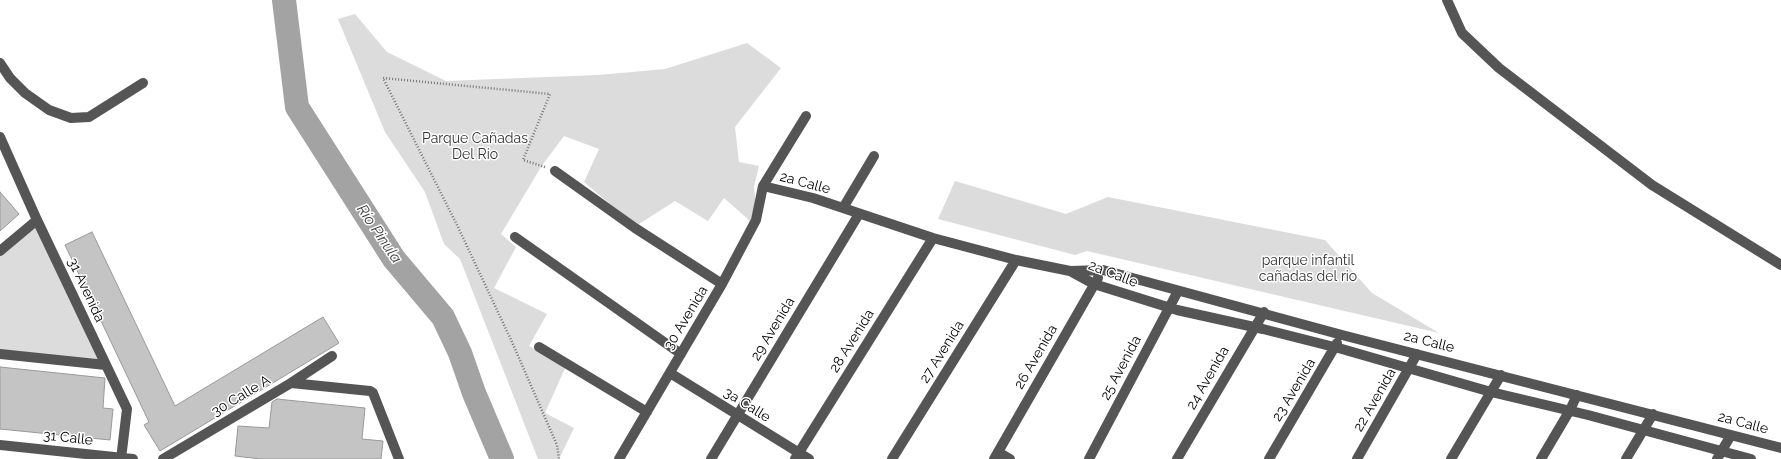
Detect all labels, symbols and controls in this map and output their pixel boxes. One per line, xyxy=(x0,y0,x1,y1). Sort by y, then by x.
park label: Parque Cañadas Del Rio xyxy=(422,131,528,164)
street label: 2a Calle xyxy=(778,168,832,198)
water label: Río Pinula xyxy=(353,201,405,267)
park label: parque infantil cañadas del rio xyxy=(1259,253,1357,286)
street label: 31 Avenida xyxy=(64,255,108,325)
street label: 2a Calle xyxy=(1086,257,1140,291)
street label: 30 Avenida xyxy=(660,283,712,353)
street label: 29 Avenida xyxy=(748,294,798,364)
street label: 28 Avenida xyxy=(826,306,878,376)
street label: 27 Avenida xyxy=(916,318,968,386)
street label: 26 Avenida xyxy=(1011,322,1061,392)
street label: 2a Calle xyxy=(1402,328,1456,356)
street label: 25 Avenida xyxy=(1097,333,1145,403)
street label: 24 Avenida xyxy=(1183,343,1233,413)
street label: 23 Avenida xyxy=(1269,356,1319,424)
street label: 22 Avenida xyxy=(1350,365,1400,435)
street label: 30 Calle A xyxy=(209,372,273,420)
street label: 3a Calle xyxy=(721,384,773,426)
street label: 2a Calle xyxy=(1716,408,1770,438)
street label: 31 Calle xyxy=(42,427,94,449)

